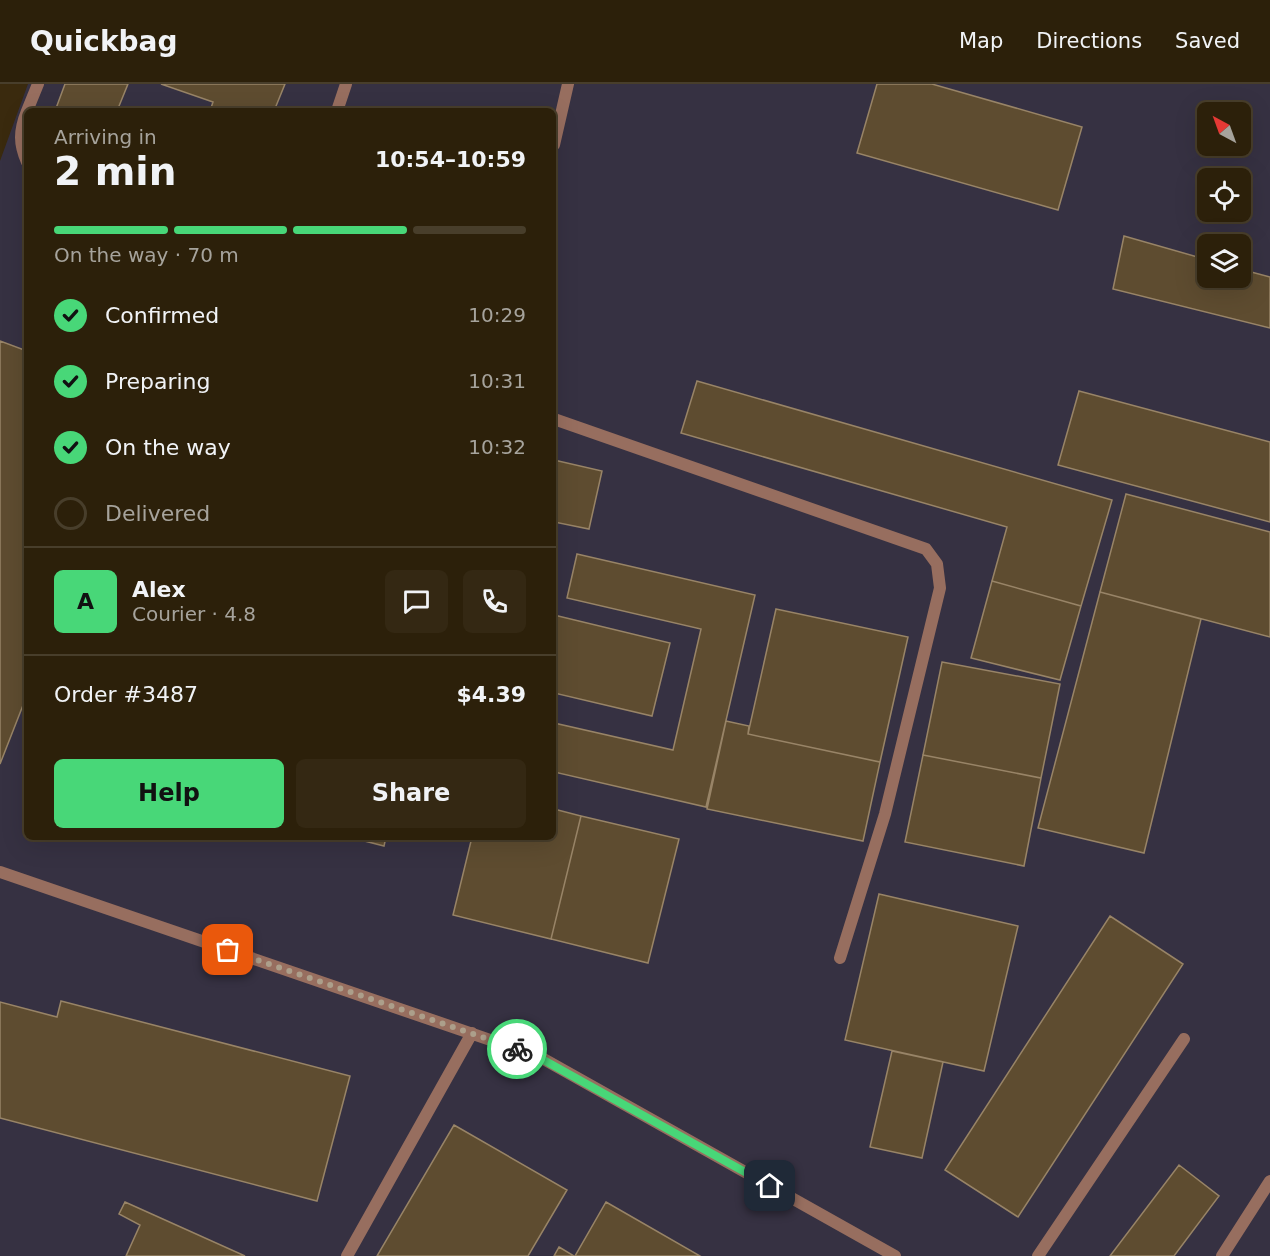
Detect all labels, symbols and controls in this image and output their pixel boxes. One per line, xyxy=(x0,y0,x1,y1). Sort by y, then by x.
text: Quickbag xyxy=(30,25,178,58)
text: Map xyxy=(959,29,1003,53)
text: Directions xyxy=(1036,29,1142,53)
text: Saved xyxy=(1175,29,1240,53)
north arrow xyxy=(1197,102,1251,156)
map controls xyxy=(1197,102,1251,288)
text: Arriving in xyxy=(54,125,157,149)
text: 10:54–10:59 xyxy=(375,147,526,172)
text: 2 min xyxy=(54,149,176,194)
button: locate xyxy=(1197,168,1251,222)
button: layers xyxy=(1197,234,1251,288)
text: On the way · 70 m xyxy=(54,243,239,267)
icon: check xyxy=(54,299,87,332)
text: Confirmed xyxy=(105,303,219,328)
text: 10:29 xyxy=(468,303,526,327)
icon: check xyxy=(54,365,87,398)
text: Preparing xyxy=(105,369,211,394)
text: 10:31 xyxy=(468,369,526,393)
icon: check xyxy=(54,431,87,464)
text: On the way xyxy=(105,435,231,460)
text: 10:32 xyxy=(468,435,526,459)
text: Delivered xyxy=(105,501,210,526)
button: chat xyxy=(385,570,448,633)
button: phone xyxy=(463,570,526,633)
text: Alex xyxy=(132,577,186,602)
text: A xyxy=(77,589,94,614)
text: Courier · 4.8 xyxy=(132,602,256,626)
text: Order #3487 xyxy=(54,682,198,707)
text: $4.39 xyxy=(456,682,526,707)
button: Help xyxy=(54,759,284,828)
button: Share xyxy=(296,759,526,828)
pin xyxy=(202,924,253,975)
icon: bag xyxy=(211,933,244,966)
courier xyxy=(487,1019,547,1079)
icon: bike xyxy=(501,1033,534,1066)
pin xyxy=(744,1160,795,1211)
icon: home xyxy=(753,1169,786,1202)

